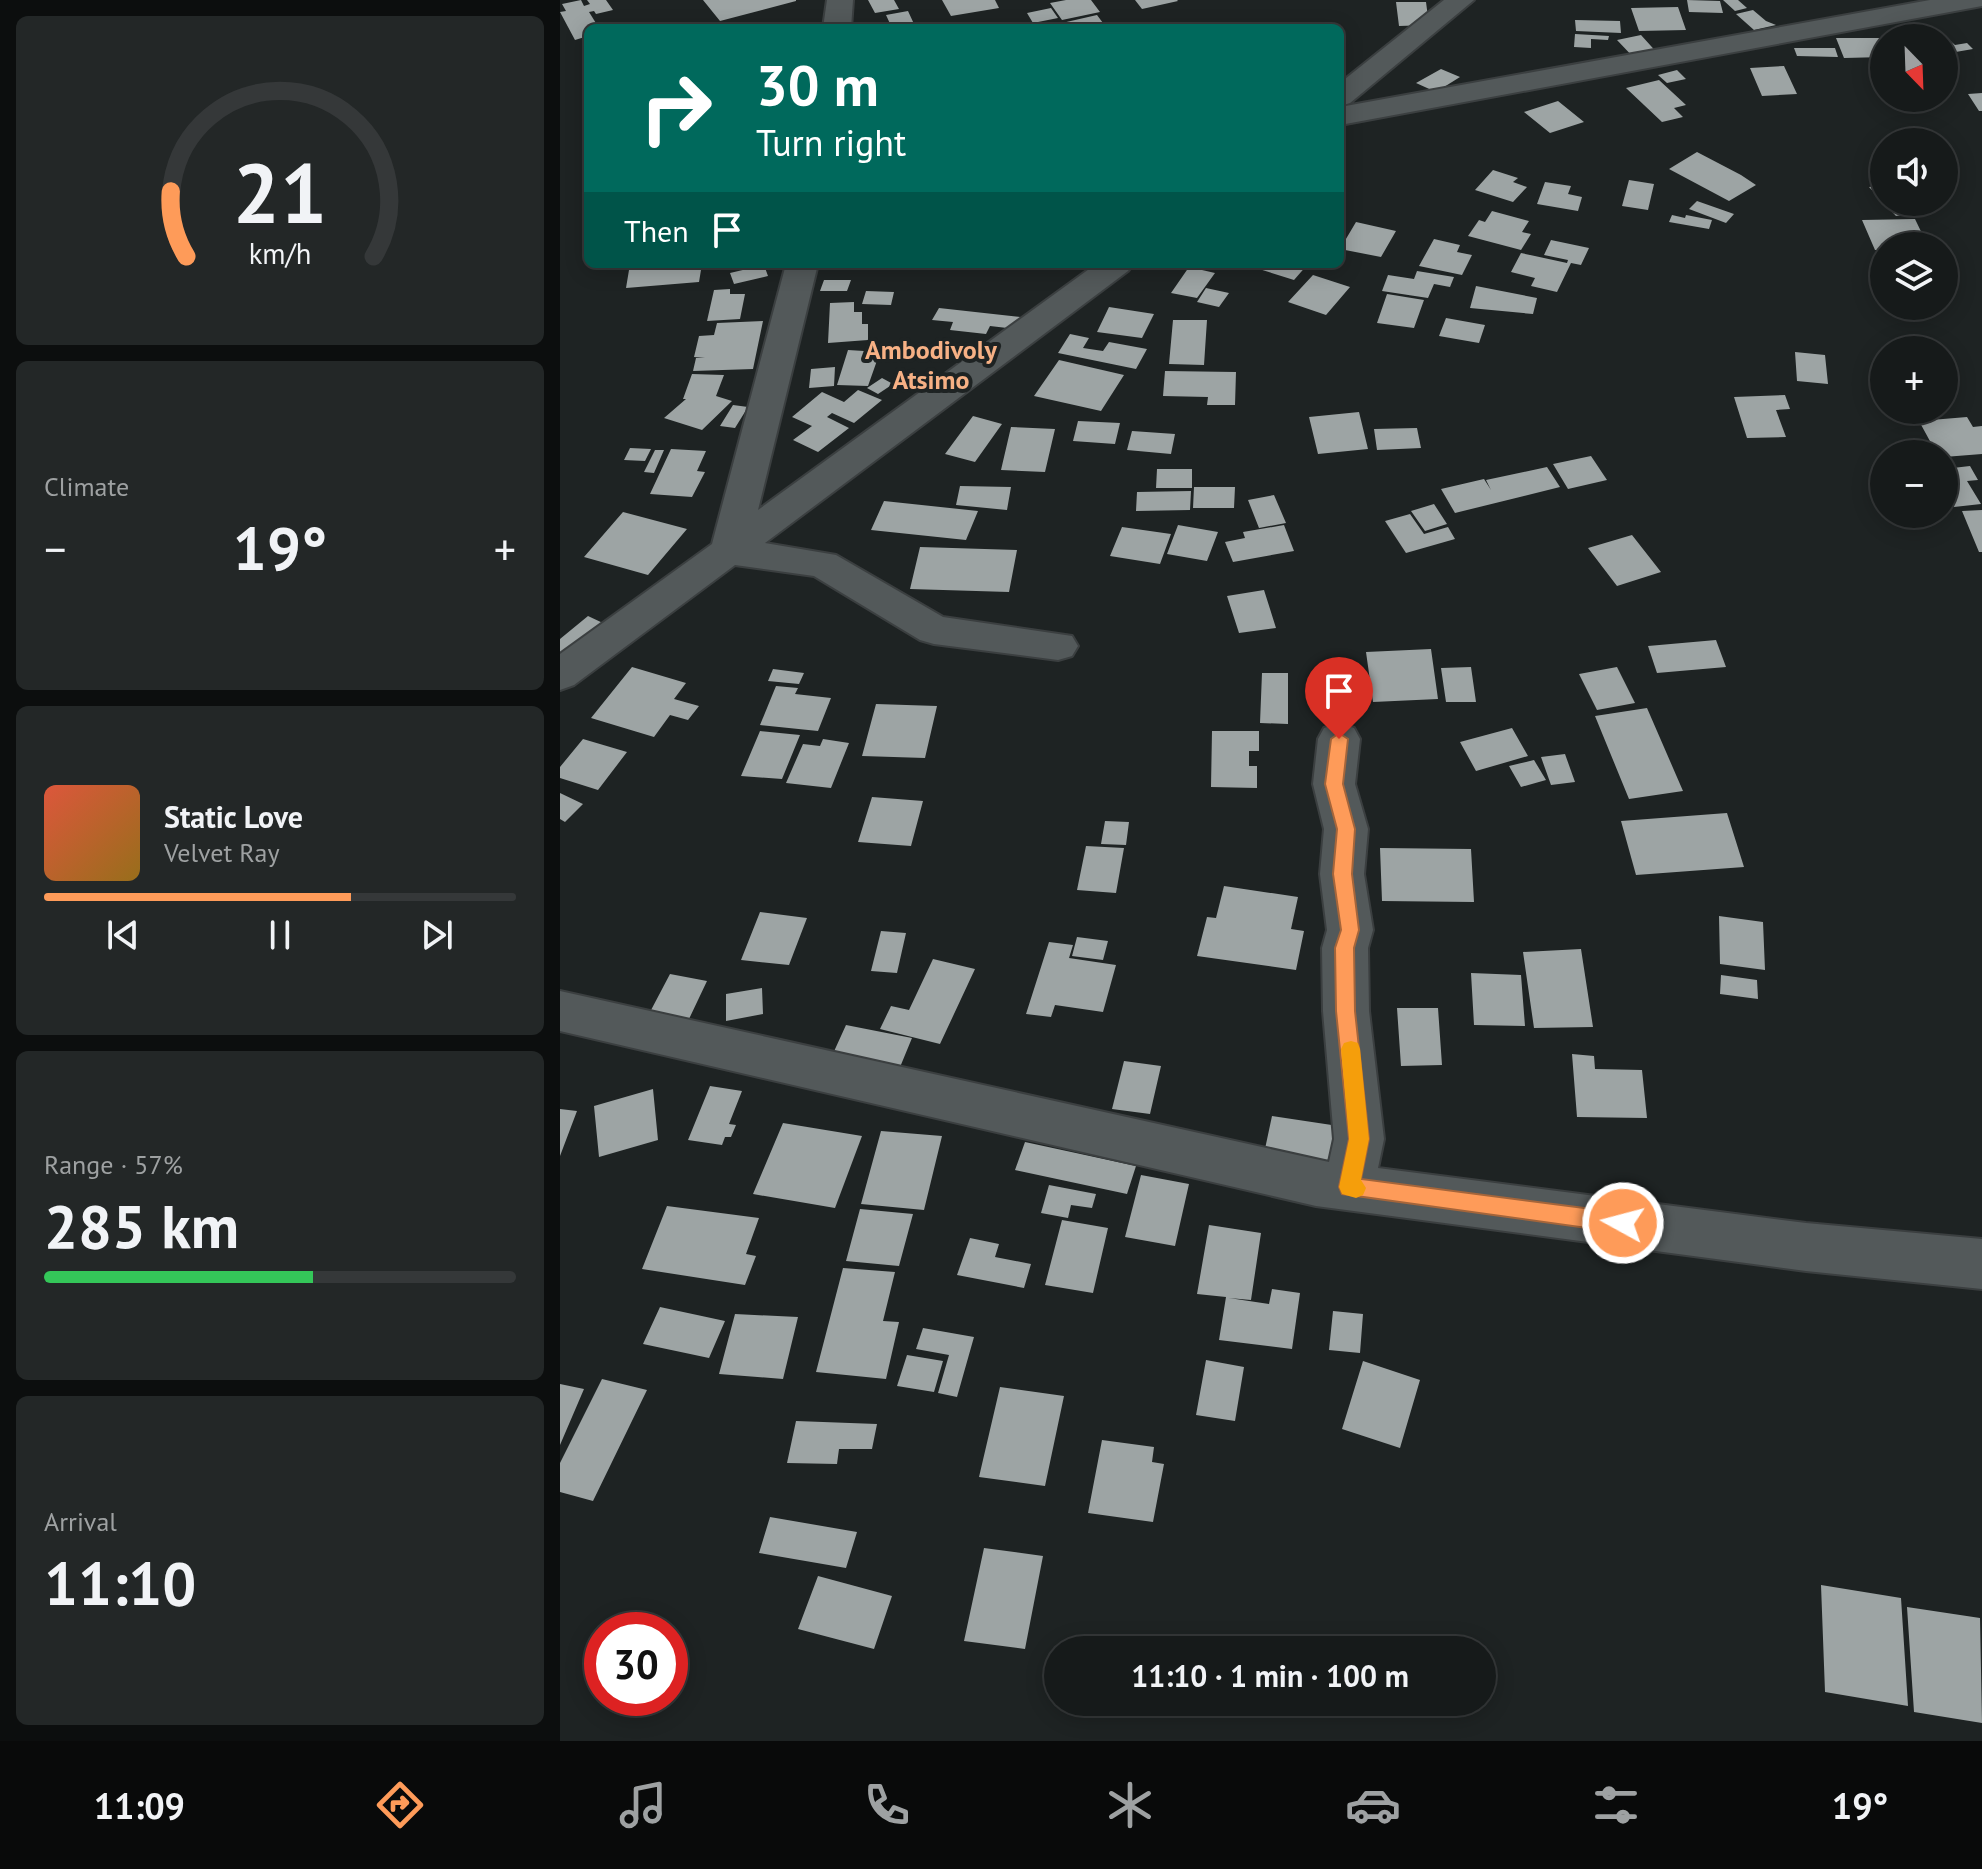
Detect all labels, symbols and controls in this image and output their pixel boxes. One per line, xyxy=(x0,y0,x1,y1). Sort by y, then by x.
north arrow xyxy=(1870,24,1958,112)
map controls xyxy=(1870,24,1958,528)
text: 30 m xyxy=(756,49,879,121)
icon: right xyxy=(624,56,728,160)
text: Turn right xyxy=(756,119,906,166)
button: sound xyxy=(1870,128,1958,216)
text: 21 xyxy=(233,137,327,245)
icon: arrive xyxy=(705,208,749,252)
text: Then xyxy=(624,211,689,250)
button: layers xyxy=(1870,232,1958,320)
text: km/h xyxy=(249,235,311,272)
district label: Ambodivoly Atsimo xyxy=(865,333,997,396)
button: + xyxy=(1870,336,1958,424)
button: − xyxy=(1870,440,1958,528)
text: Climate xyxy=(44,470,129,503)
text: 19° xyxy=(233,509,327,587)
text: − xyxy=(44,520,66,577)
text: + xyxy=(494,520,516,577)
pin xyxy=(1305,657,1373,739)
icon: arrive xyxy=(1317,669,1361,713)
text: Static Love xyxy=(164,797,303,836)
text: Velvet Ray xyxy=(164,836,280,869)
icon: previous xyxy=(101,913,145,957)
icon: pause xyxy=(258,913,302,957)
icon: next xyxy=(415,913,459,957)
text: Range · 57% xyxy=(44,1148,183,1181)
position arrow xyxy=(1581,1181,1665,1265)
text: 285 km xyxy=(44,1187,239,1265)
text: Arrival xyxy=(44,1505,117,1538)
text: 11:10 xyxy=(44,1544,196,1622)
speed limit sign: 30 xyxy=(584,1612,688,1716)
text: 11:10 · 1 min · 100 m xyxy=(1131,1656,1409,1695)
icon: directions xyxy=(372,1777,428,1833)
icon: music xyxy=(615,1777,671,1833)
icon: phone xyxy=(859,1777,915,1833)
icon: climate xyxy=(1102,1777,1158,1833)
icon: car xyxy=(1345,1777,1401,1833)
icon: filters xyxy=(1588,1777,1644,1833)
text: 11:09 xyxy=(94,1782,185,1829)
text: 19° xyxy=(1832,1782,1888,1829)

